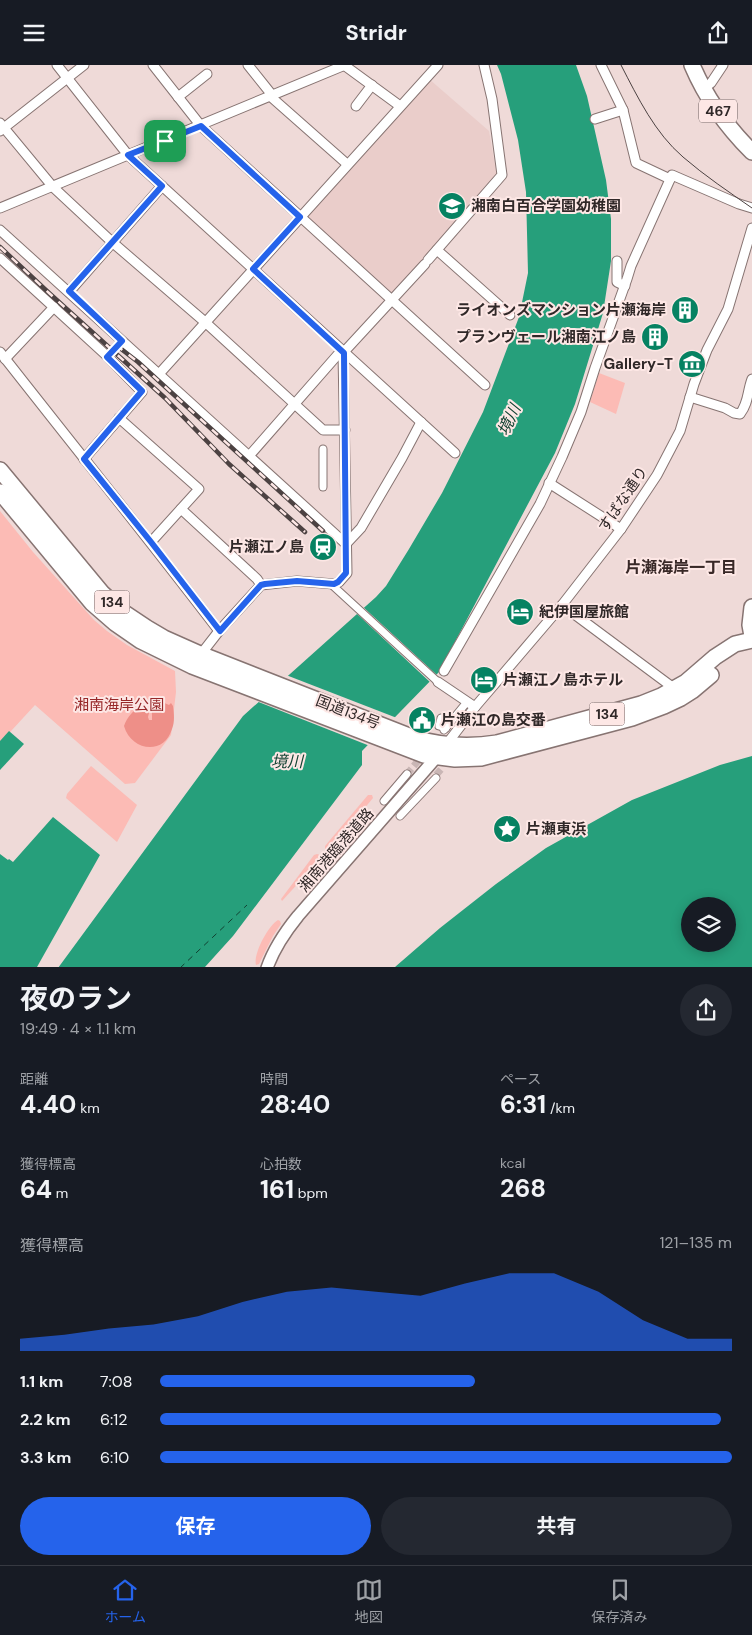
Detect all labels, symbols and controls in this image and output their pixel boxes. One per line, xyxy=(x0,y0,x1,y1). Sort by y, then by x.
text: Stridr xyxy=(345,18,407,47)
icon: menu xyxy=(20,19,48,47)
icon: share xyxy=(704,19,732,47)
road number: 467 xyxy=(699,99,737,123)
pin xyxy=(144,120,186,162)
icon: arrive xyxy=(151,127,179,155)
school or university icon: 湘南白百合学園幼稚園 xyxy=(437,191,467,221)
place label: 湘南白百合学園幼稚園 xyxy=(471,196,621,216)
building icon: ライオンズマンション片瀬海岸 xyxy=(670,295,700,325)
place label: ライオンズマンション片瀬海岸 xyxy=(456,300,666,320)
building icon: プランヴェール湘南江ノ島 xyxy=(640,322,670,352)
place label: プランヴェール湘南江ノ島 xyxy=(456,327,636,347)
museum icon: Gallery-T xyxy=(677,349,707,379)
place label: Gallery-T xyxy=(603,354,673,374)
water label: 境川 xyxy=(493,399,526,439)
street label: すばな通り xyxy=(594,462,652,536)
station icon: 片瀬江ノ島 xyxy=(308,532,338,562)
place label: 片瀬江ノ島 xyxy=(229,537,304,557)
district label: 片瀬海岸一丁目 xyxy=(625,557,737,578)
road number: 134 xyxy=(94,591,130,613)
hotel icon: 紀伊国屋旅館 xyxy=(505,597,535,627)
place label: 紀伊国屋旅館 xyxy=(539,602,629,622)
hotel icon: 片瀬江ノ島ホテル xyxy=(469,665,499,695)
place label: 片瀬江ノ島ホテル xyxy=(503,670,623,690)
street label: 国道134号 xyxy=(313,691,383,733)
park label: 湘南海岸公園 xyxy=(74,695,164,715)
road number: 134 xyxy=(590,703,624,726)
public building icon: 片瀬江の島交番 xyxy=(407,705,437,735)
place label: 片瀬江の島交番 xyxy=(441,710,546,730)
water label: 境川 xyxy=(271,751,305,772)
street label: 湘南港臨港道路 xyxy=(294,804,378,896)
place icon: 片瀬東浜 xyxy=(492,814,522,844)
place label: 片瀬東浜 xyxy=(526,819,587,839)
map controls xyxy=(681,897,736,952)
button: layers xyxy=(681,897,736,952)
text: 夜のラン xyxy=(20,980,132,1017)
button: share xyxy=(680,984,732,1036)
text: 19:49 · 4 × 1.1 km xyxy=(20,1018,136,1039)
text: 距離 xyxy=(20,1070,48,1088)
text: 時間 xyxy=(260,1070,288,1088)
text: ペース xyxy=(500,1070,541,1088)
text: 4.40 xyxy=(20,1088,76,1121)
text: 28:40 xyxy=(260,1088,330,1121)
text: 6:31 xyxy=(500,1088,546,1121)
text: km xyxy=(76,1099,100,1117)
text: /km xyxy=(546,1099,575,1117)
text: kcal xyxy=(500,1154,525,1172)
text: 獲得標高 xyxy=(20,1155,76,1173)
text: 心拍数 xyxy=(260,1155,302,1173)
text: 268 xyxy=(500,1172,546,1205)
text: 64 xyxy=(20,1173,52,1206)
text: 161 xyxy=(260,1173,294,1206)
text: m xyxy=(52,1184,68,1202)
text: bpm xyxy=(294,1184,328,1202)
text: 121–135 m xyxy=(659,1232,732,1253)
text: 獲得標高 xyxy=(20,1235,84,1256)
text: 1.1 km xyxy=(20,1371,63,1392)
text: 7:08 xyxy=(100,1371,132,1392)
text: 2.2 km xyxy=(20,1409,71,1430)
text: 6:12 xyxy=(100,1409,128,1430)
text: 3.3 km xyxy=(20,1447,71,1468)
text: 6:10 xyxy=(100,1447,129,1468)
button: 保存 xyxy=(20,1497,371,1555)
button: 共有 xyxy=(381,1497,732,1555)
tab: ホーム xyxy=(104,1576,146,1626)
tab: 地図 xyxy=(355,1576,383,1626)
tab: 保存済み xyxy=(592,1576,648,1626)

